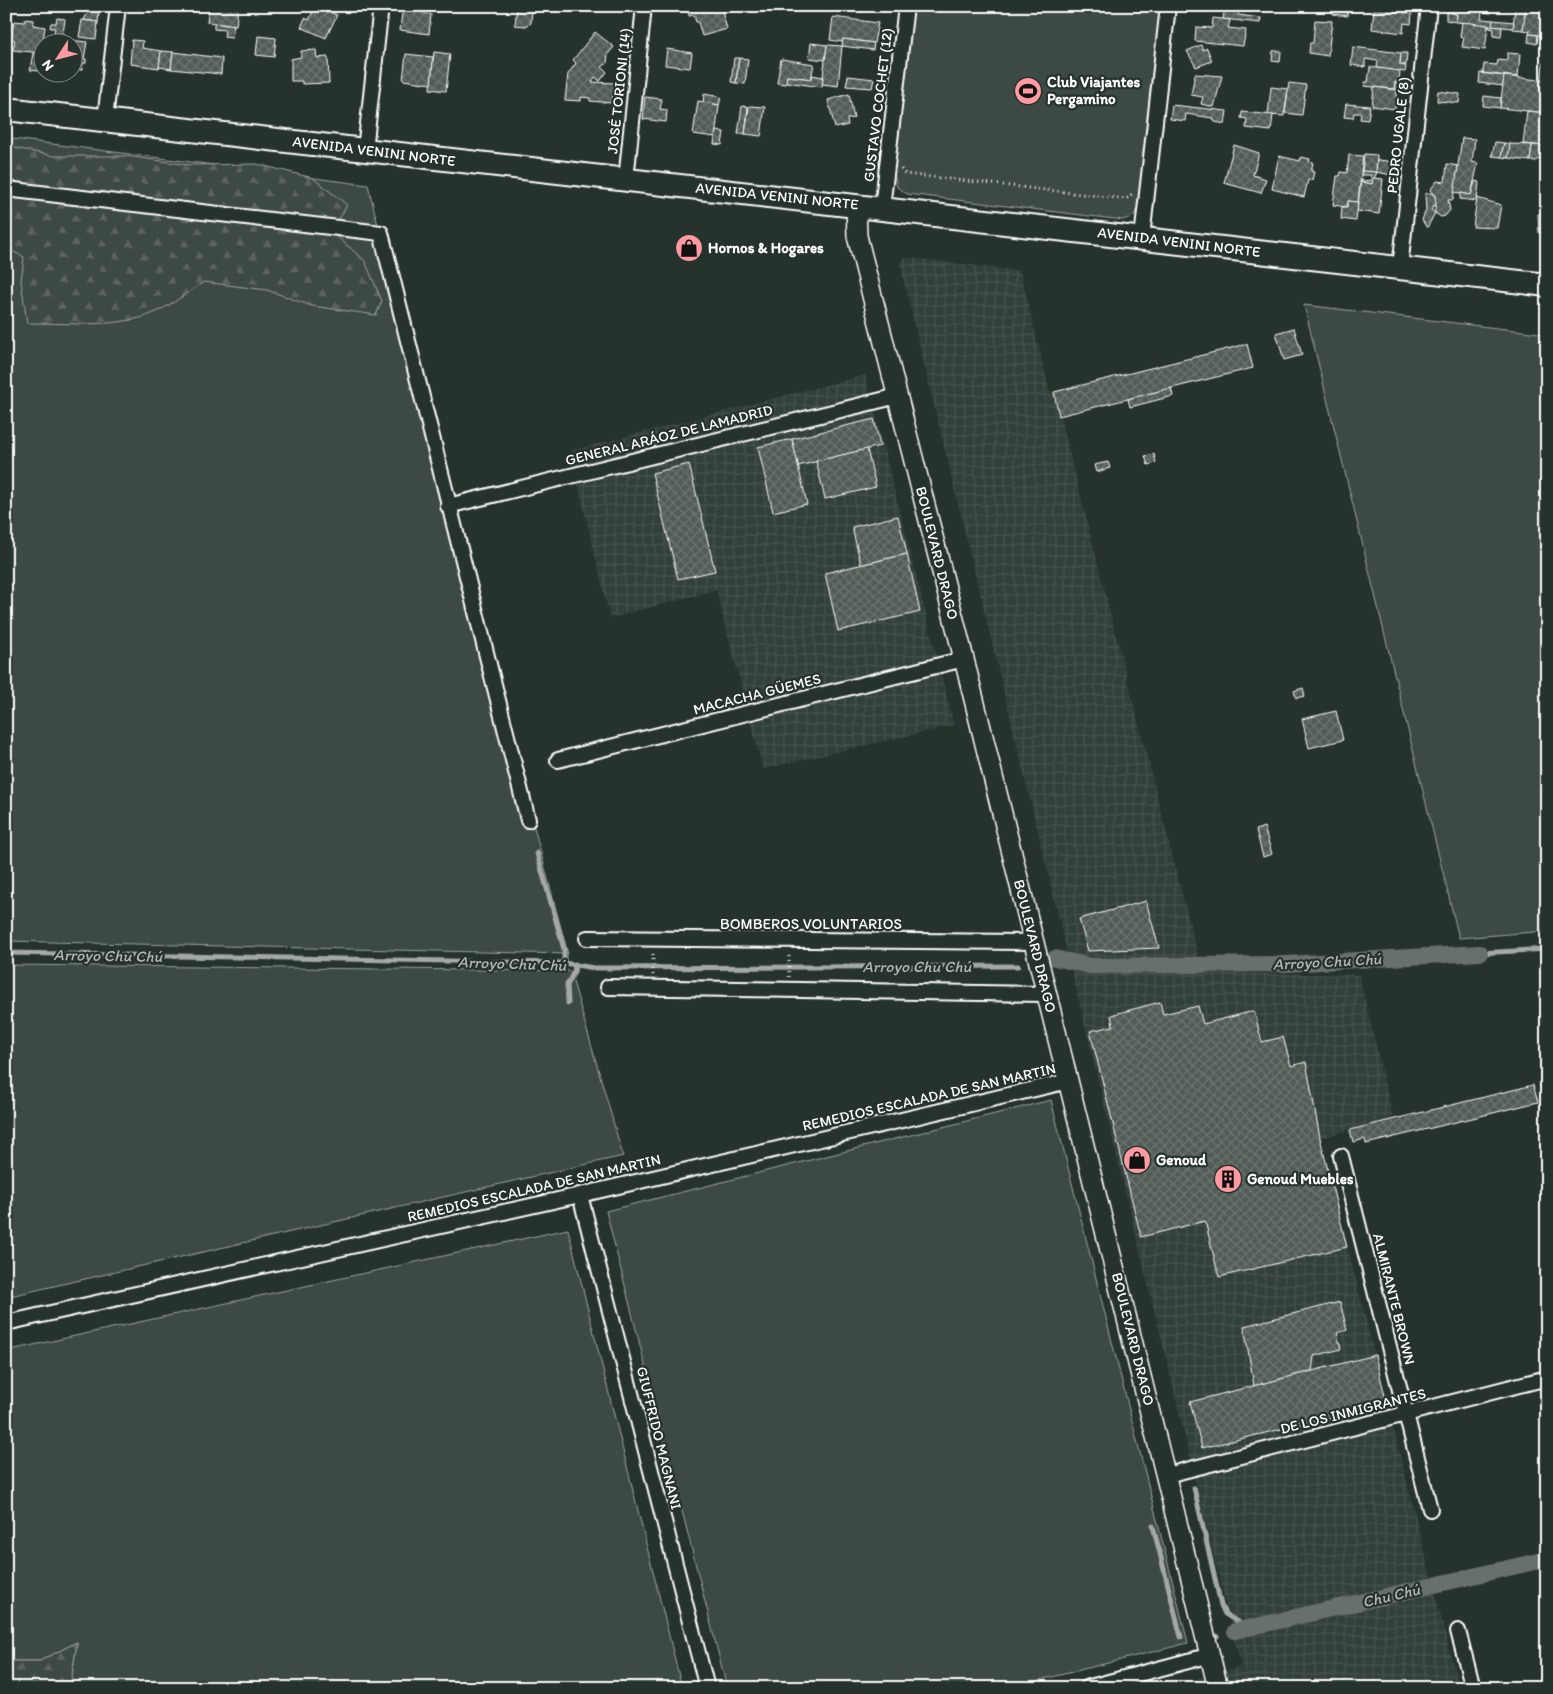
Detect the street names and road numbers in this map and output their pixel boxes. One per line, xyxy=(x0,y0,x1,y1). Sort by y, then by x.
street label: JOSÉ TORIONI (14) xyxy=(603,27,635,155)
street label: GUSTAVO COCHET (12) xyxy=(860,27,896,183)
street label: PEDRO UGALE (8) xyxy=(1383,76,1413,194)
street label: AVENIDA VENINI NORTE xyxy=(292,132,456,170)
street label: AVENIDA VENINI NORTE xyxy=(695,178,859,214)
street label: AVENIDA VENINI NORTE xyxy=(1097,223,1261,261)
street label: GENERAL ARÁOZ DE LAMADRID xyxy=(563,400,775,470)
street label: BOULEVARD DRAGO xyxy=(912,485,962,622)
street label: MACACHA GÜEMES xyxy=(691,669,823,719)
street label: BOULEVARD DRAGO xyxy=(1010,878,1060,1015)
street label: BOMBEROS VOLUNTARIOS xyxy=(720,915,902,933)
street label: REMEDIOS ESCALADA DE SAN MARTIN xyxy=(801,1059,1057,1135)
street label: REMEDIOS ESCALADA DE SAN MARTIN xyxy=(406,1150,662,1226)
street label: ALMIRANTE BROWN xyxy=(1369,1231,1419,1367)
street label: BOULEVARD DRAGO xyxy=(1108,1271,1158,1408)
street label: GIUFFRIDO MAGNANI xyxy=(633,1365,685,1511)
street label: DE LOS INMIGRANTES xyxy=(1278,1384,1428,1438)

